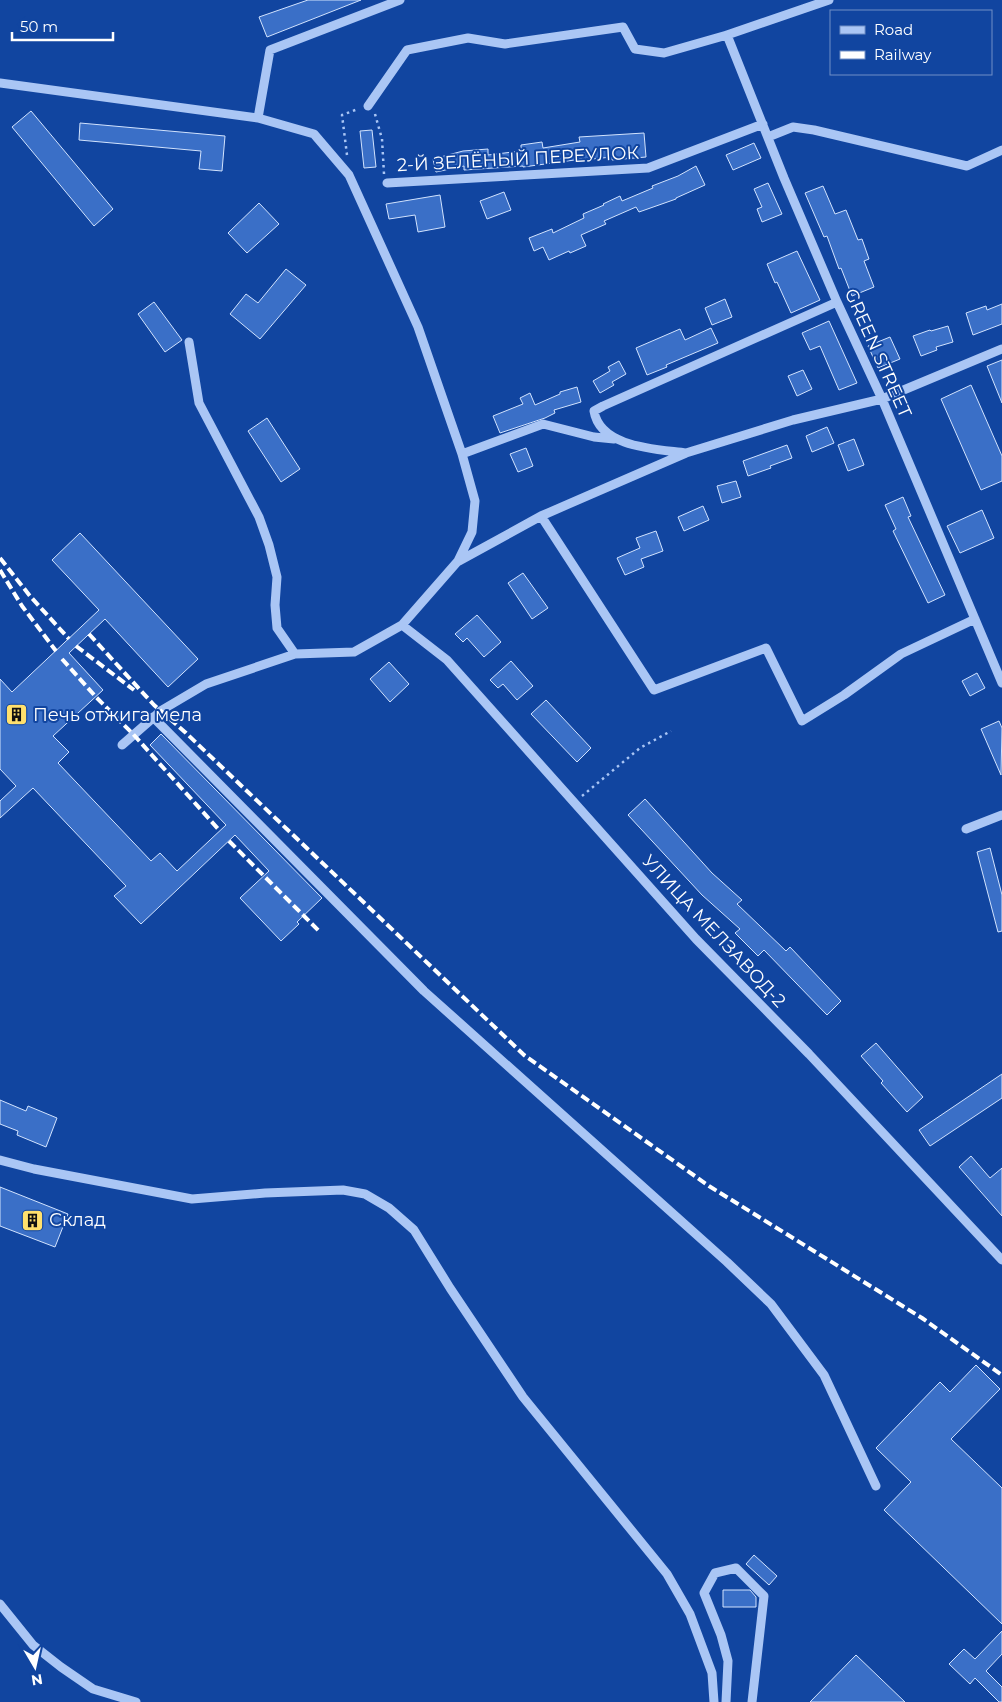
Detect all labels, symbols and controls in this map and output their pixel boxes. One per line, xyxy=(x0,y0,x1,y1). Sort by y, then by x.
scale bar xyxy=(12,10,114,42)
legend xyxy=(830,10,992,75)
text: 50 m xyxy=(20,17,58,36)
text: Road xyxy=(874,20,913,39)
text: Railway xyxy=(874,45,932,64)
street label: 2-Й ЗЕЛЁНЫЙ ПЕРЕУЛОК xyxy=(396,142,640,176)
street label: GREEN STREET xyxy=(840,285,917,422)
building icon: Печь отжига мела xyxy=(5,703,29,727)
place label: Печь отжига мела xyxy=(33,704,202,726)
street label: УЛИЦА МЕЛЗАВОД-2 xyxy=(637,850,791,1012)
building icon: Склад xyxy=(21,1208,45,1232)
place label: Склад xyxy=(49,1209,106,1231)
north arrow xyxy=(10,1642,60,1692)
text: N xyxy=(30,1670,44,1690)

